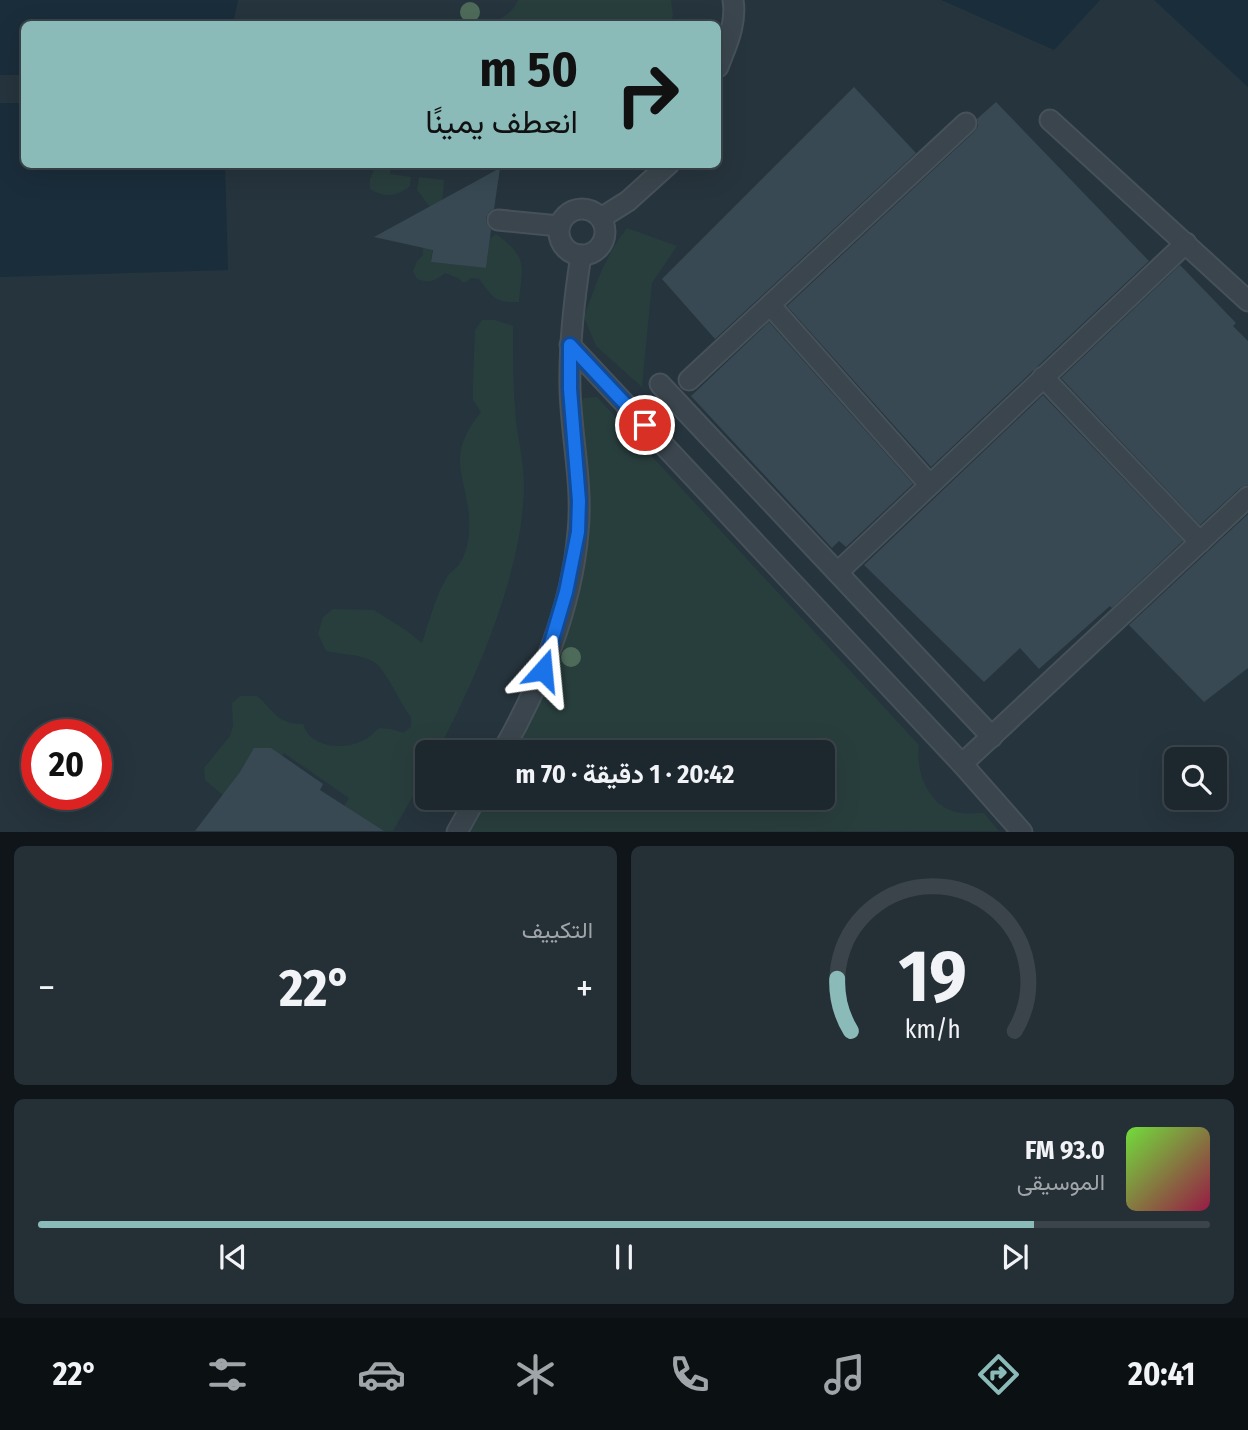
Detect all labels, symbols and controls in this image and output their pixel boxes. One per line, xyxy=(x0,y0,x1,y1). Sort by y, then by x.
text: 50 m xyxy=(480,40,578,99)
icon: right xyxy=(602,49,693,140)
text: انعطف يمينًا xyxy=(425,103,578,141)
pin xyxy=(615,395,675,455)
icon: arrive xyxy=(626,406,664,444)
position arrow xyxy=(506,633,580,707)
speed limit sign: 20 xyxy=(21,719,112,810)
map controls xyxy=(1164,747,1227,810)
button: search xyxy=(1164,747,1227,810)
text: 20:42 · 1 دقيقة · 70 m xyxy=(516,759,734,790)
text: التكييف xyxy=(522,916,593,944)
text: 19 xyxy=(898,934,967,1021)
text: 22° xyxy=(279,957,352,1020)
text: − xyxy=(38,965,55,1011)
text: + xyxy=(576,965,593,1011)
text: km/h xyxy=(905,1015,960,1045)
text: 93.0 FM xyxy=(1025,1135,1105,1166)
text: الموسيقى xyxy=(1017,1168,1105,1196)
icon: previous xyxy=(214,1238,252,1276)
icon: pause xyxy=(605,1238,643,1276)
icon: next xyxy=(996,1238,1034,1276)
icon: filters xyxy=(203,1350,252,1399)
icon: car xyxy=(357,1350,406,1399)
icon: climate xyxy=(511,1350,560,1399)
icon: phone xyxy=(665,1350,714,1399)
icon: music xyxy=(820,1350,869,1399)
icon: directions xyxy=(974,1350,1023,1399)
text: 22° xyxy=(53,1355,97,1393)
text: 20:41 xyxy=(1128,1355,1195,1393)

